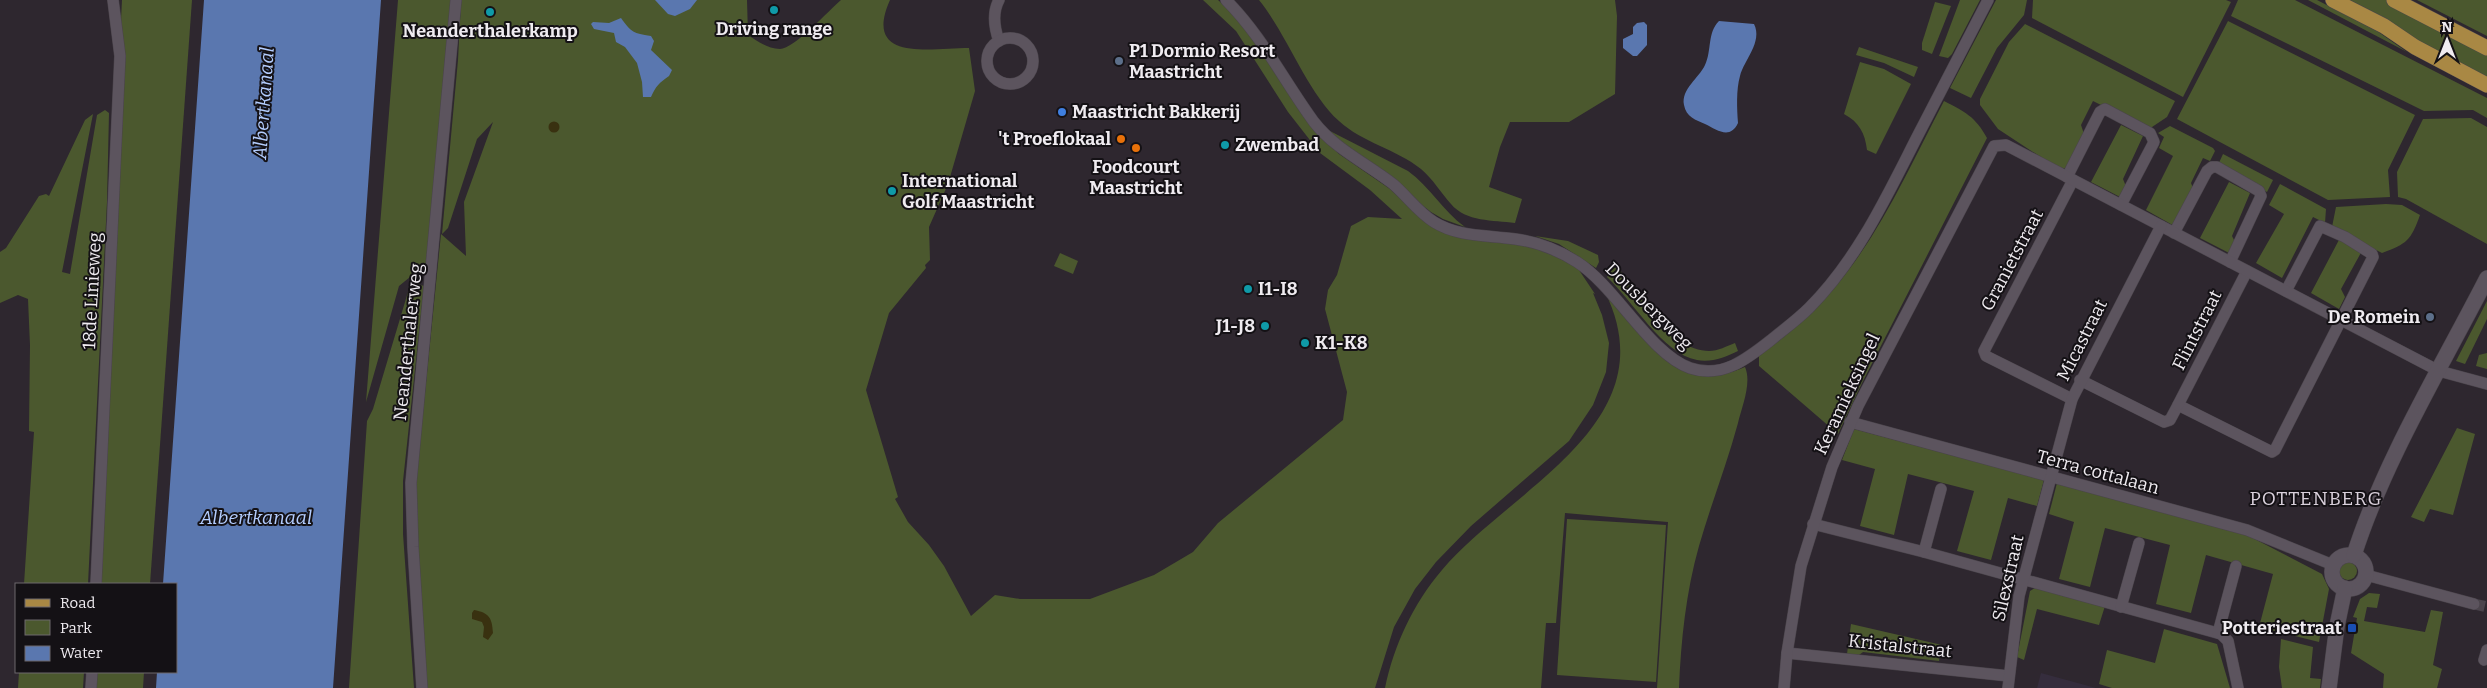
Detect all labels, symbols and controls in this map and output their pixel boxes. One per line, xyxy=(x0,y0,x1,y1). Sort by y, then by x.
marker: Driving range xyxy=(768,4,780,16)
marker: Neanderthalerkamp xyxy=(484,6,496,18)
north arrow xyxy=(2422,15,2472,65)
place label: Driving range xyxy=(716,18,832,40)
text: N xyxy=(2442,19,2453,36)
place label: Neanderthalerkamp xyxy=(402,20,578,42)
place label: P1 Dormio Resort Maastricht xyxy=(1129,40,1275,83)
water label: Albertkanaal xyxy=(248,46,279,161)
marker: P1 Dormio Resort Maastricht xyxy=(1113,55,1125,67)
place label: Maastricht Bakkerij xyxy=(1072,101,1240,123)
marker: Maastricht Bakkerij xyxy=(1056,106,1068,118)
place label: 't Proeflokaal xyxy=(998,128,1111,150)
marker: 't Proeflokaal xyxy=(1115,133,1127,145)
place label: Zwembad xyxy=(1235,134,1319,156)
marker: Zwembad xyxy=(1219,139,1231,151)
marker: Foodcourt Maastricht xyxy=(1130,142,1142,154)
place label: Foodcourt Maastricht xyxy=(1089,156,1183,199)
place label: International Golf Maastricht xyxy=(902,170,1034,213)
marker: International Golf Maastricht xyxy=(886,185,898,197)
street label: Granietstraat xyxy=(1976,205,2048,315)
street label: 18de Linieweg xyxy=(78,232,106,350)
street label: Dousbergweg xyxy=(1601,258,1697,354)
street label: Neanderthalerweg xyxy=(389,262,427,422)
place label: I1-I8 xyxy=(1258,278,1298,300)
marker: I1-I8 xyxy=(1242,283,1254,295)
street label: Flintstraat xyxy=(2167,286,2227,374)
street label: Micastraat xyxy=(2052,295,2112,385)
place label: De Romein xyxy=(2328,306,2420,328)
marker: De Romein xyxy=(2424,311,2436,323)
place label: J1-J8 xyxy=(1215,315,1255,337)
marker: J1-J8 xyxy=(1259,320,1271,332)
street label: Keramieksingel xyxy=(1809,330,1885,458)
place label: K1-K8 xyxy=(1315,332,1368,354)
marker: K1-K8 xyxy=(1299,337,1311,349)
street label: Terra cottalaan xyxy=(2034,445,2162,499)
district label: POTTENBERG xyxy=(2250,487,2382,510)
water label: Albertkanaal xyxy=(199,506,312,529)
street label: Silexstraat xyxy=(1987,532,2029,623)
legend xyxy=(15,583,178,673)
text: Road xyxy=(60,594,95,612)
place label: Potteriestraat xyxy=(2222,617,2342,639)
text: Park xyxy=(60,619,92,637)
marker: Potteriestraat xyxy=(2346,622,2358,634)
street label: Kristalstraat xyxy=(1847,630,1953,662)
text: Water xyxy=(60,644,103,662)

